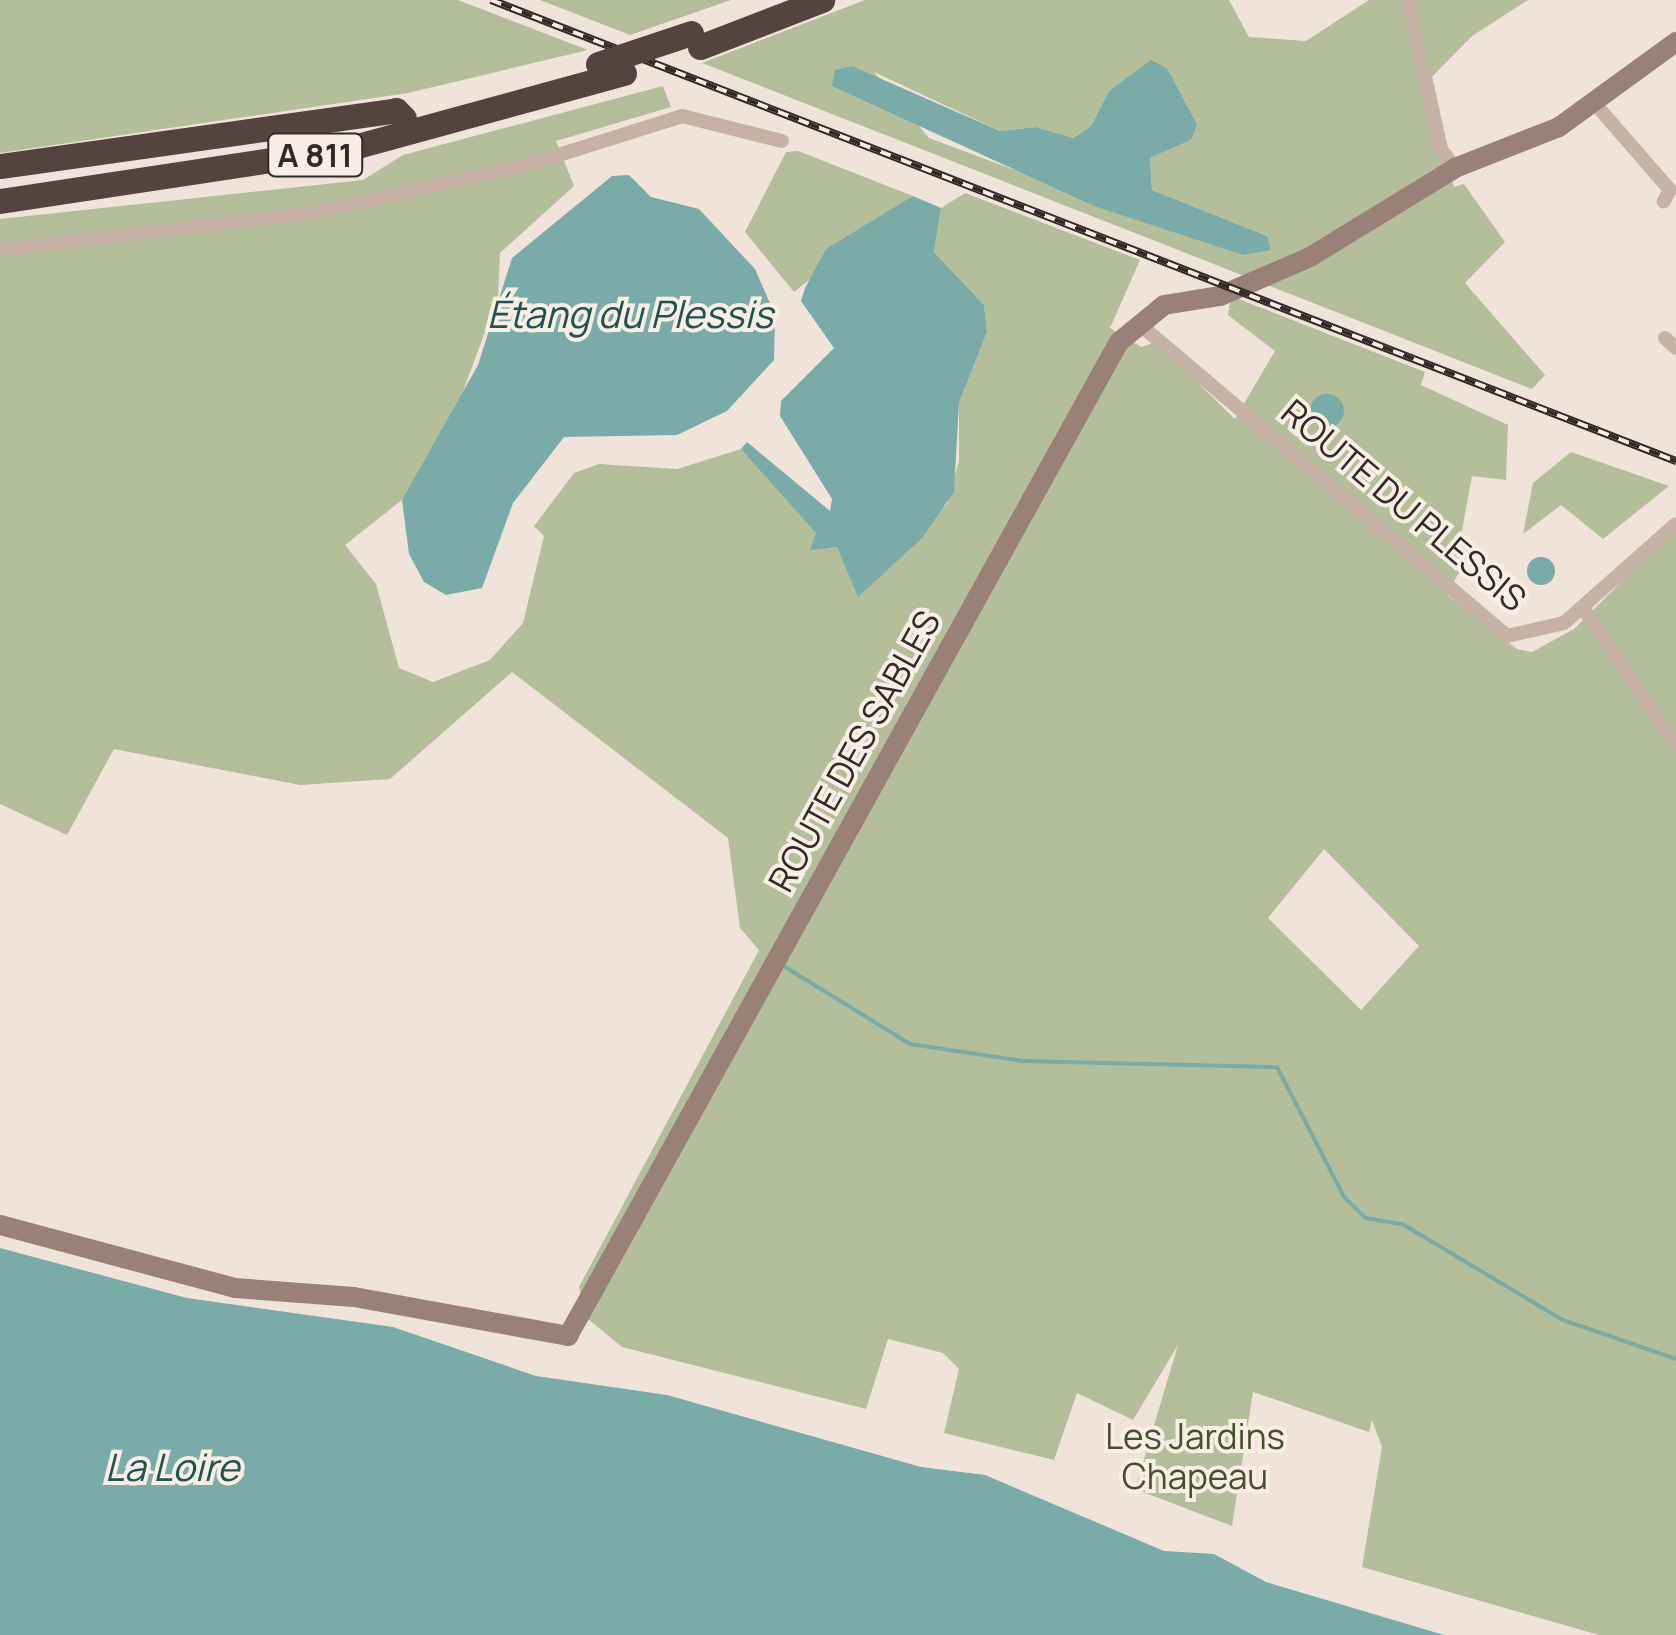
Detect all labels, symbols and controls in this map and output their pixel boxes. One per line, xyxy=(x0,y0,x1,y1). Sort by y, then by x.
road number: A 811 xyxy=(265,128,365,182)
water label: Étang du Plessis xyxy=(487,291,773,337)
street label: ROUTE DU PLESSIS xyxy=(1273,390,1535,620)
street label: ROUTE DES SABLES xyxy=(759,603,949,899)
park label: Les Jardins Chapeau xyxy=(1105,1415,1285,1497)
water label: La Loire xyxy=(105,1444,239,1490)

